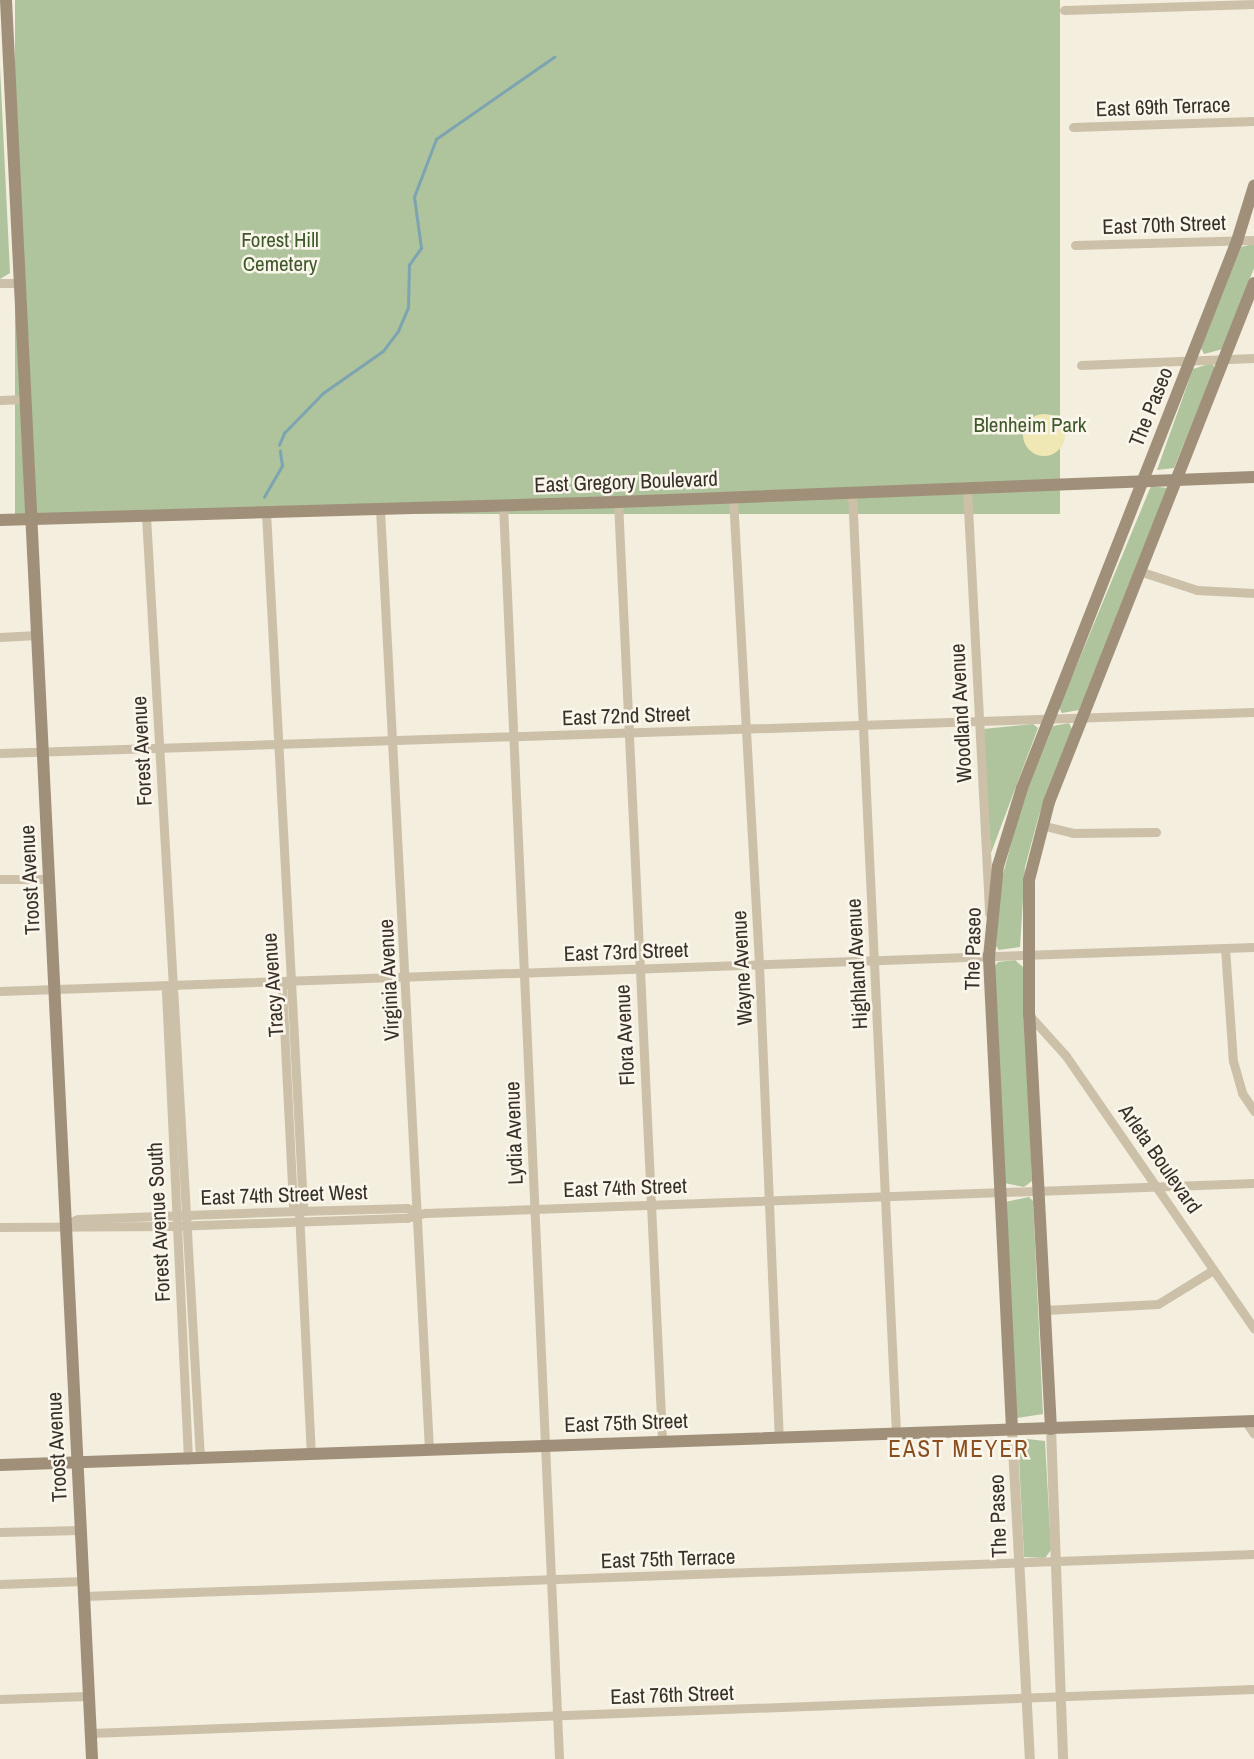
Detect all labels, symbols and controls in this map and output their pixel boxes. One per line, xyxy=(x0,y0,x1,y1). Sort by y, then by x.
street label: East 69th Terrace xyxy=(1095,92,1231,122)
street label: East 70th Street xyxy=(1102,210,1226,240)
park label: Forest Hill Cemetery xyxy=(241,227,319,277)
street label: The Paseo xyxy=(1124,364,1178,450)
park label: Blenheim Park xyxy=(974,412,1086,438)
street label: East Gregory Boulevard xyxy=(534,466,718,498)
street label: Woodland Avenue xyxy=(945,642,977,784)
street label: Forest Avenue xyxy=(127,695,157,807)
street label: East 72nd Street xyxy=(561,701,691,731)
street label: Troost Avenue xyxy=(15,824,45,936)
street label: Highland Avenue xyxy=(841,898,873,1030)
street label: The Paseo xyxy=(960,907,986,991)
street label: Wayne Avenue xyxy=(726,909,758,1027)
street label: Virginia Avenue xyxy=(373,918,405,1042)
street label: Tracy Avenue xyxy=(257,932,289,1038)
street label: East 73rd Street xyxy=(563,937,689,967)
street label: Flora Avenue xyxy=(610,983,640,1087)
street label: Lydia Avenue xyxy=(500,1080,528,1186)
street label: Arleta Boulevard xyxy=(1113,1100,1207,1218)
street label: Forest Avenue South xyxy=(142,1141,176,1303)
street label: East 74th Street xyxy=(563,1173,687,1203)
street label: East 74th Street West xyxy=(200,1179,368,1211)
street label: Troost Avenue xyxy=(42,1391,72,1503)
street label: East 75th Street xyxy=(564,1408,688,1438)
district label: EAST MEYER xyxy=(889,1435,1029,1463)
street label: The Paseo xyxy=(984,1474,1012,1558)
street label: East 75th Terrace xyxy=(600,1544,736,1574)
street label: East 76th Street xyxy=(610,1680,734,1710)

